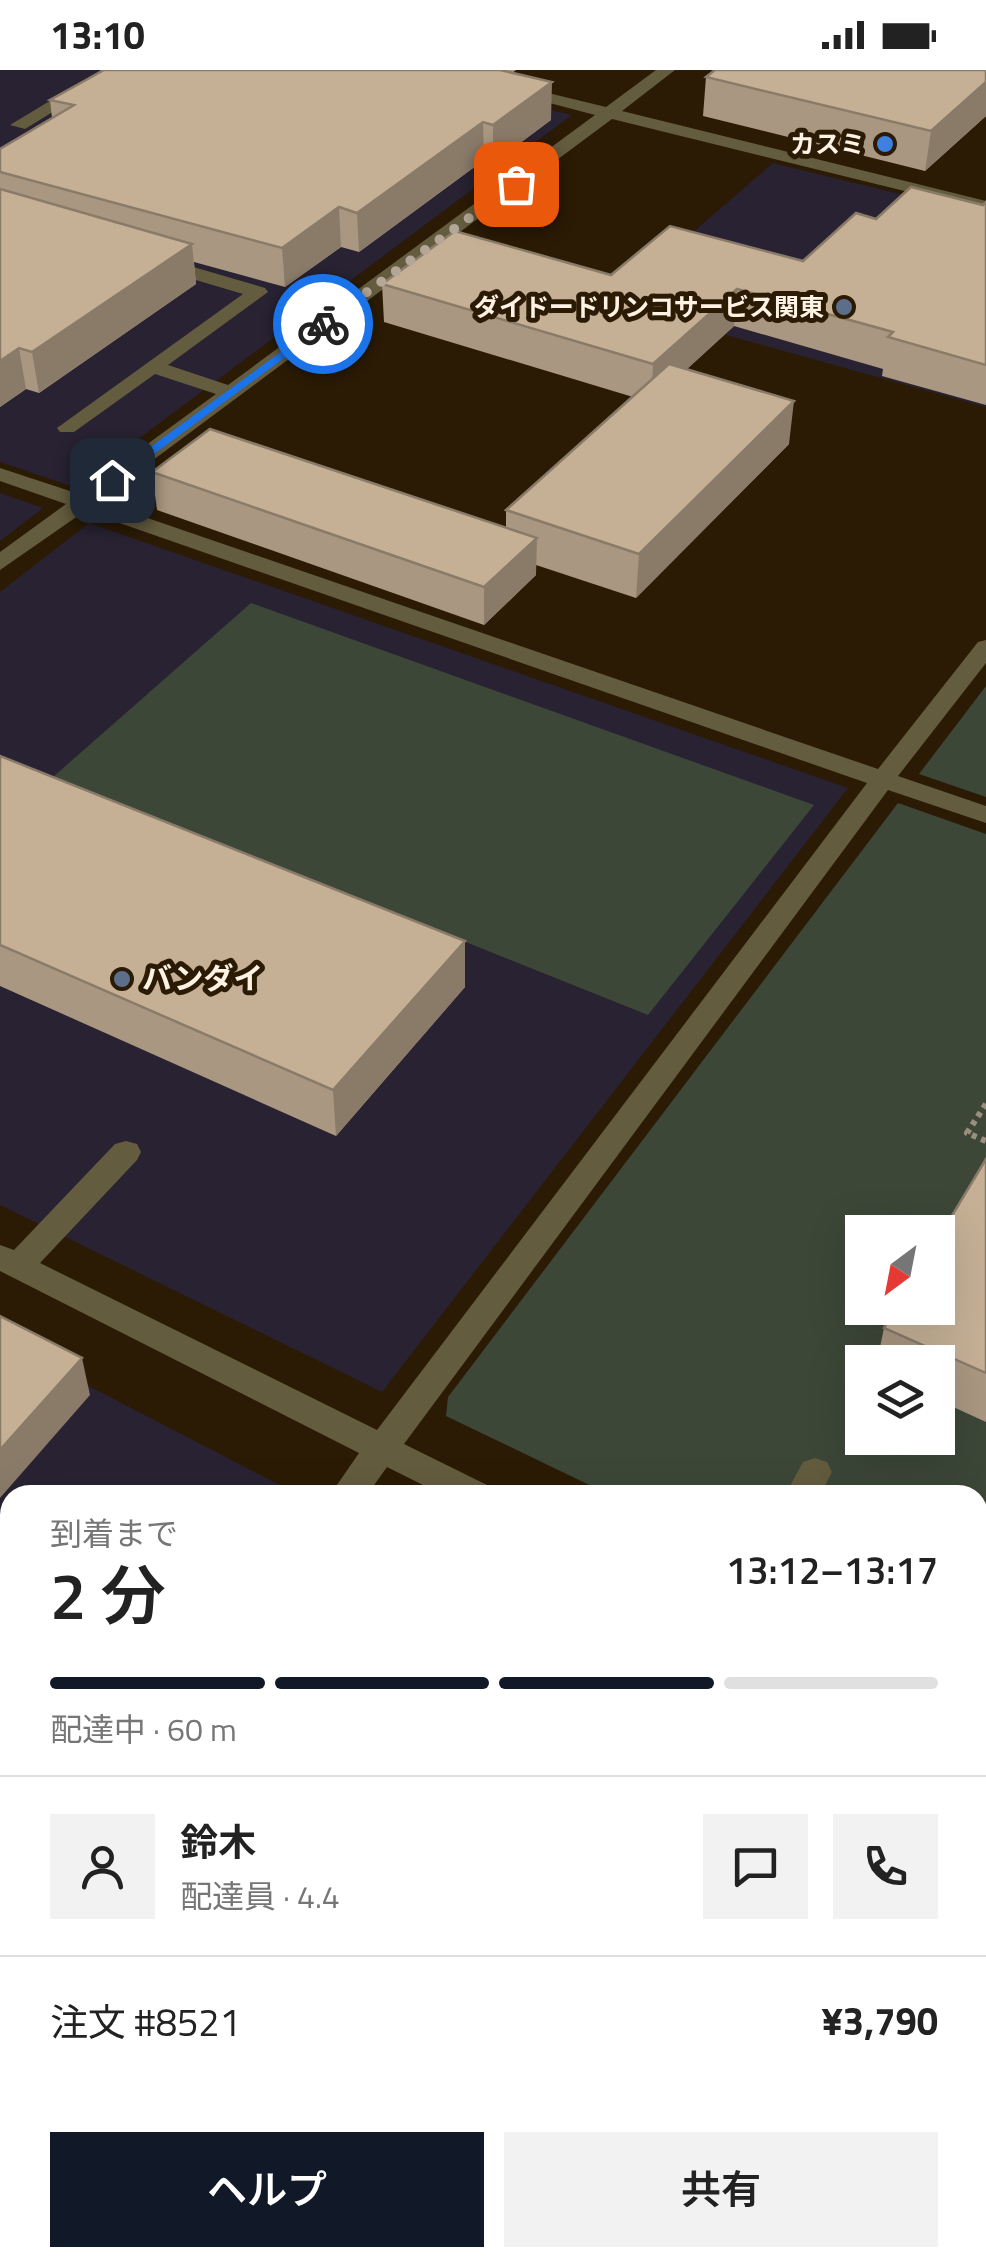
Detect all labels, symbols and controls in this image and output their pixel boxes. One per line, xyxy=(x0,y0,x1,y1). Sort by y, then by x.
text: 13:10 xyxy=(50,6,145,64)
place label: カスミ xyxy=(790,125,865,163)
marker: カスミ xyxy=(874,133,896,155)
pin xyxy=(474,142,559,227)
icon: bag xyxy=(489,157,544,212)
courier xyxy=(273,274,373,374)
place label: ダイドードリンコサービス関東 xyxy=(474,288,824,326)
marker: ダイドードリンコサービス関東 xyxy=(833,296,855,318)
icon: bike xyxy=(296,297,351,352)
pin xyxy=(70,438,155,523)
icon: home xyxy=(85,453,140,508)
place label: バンダイ xyxy=(142,955,264,1001)
marker: バンダイ xyxy=(111,968,133,990)
north arrow xyxy=(845,1215,955,1325)
map controls xyxy=(845,1215,955,1455)
button: layers xyxy=(845,1345,955,1455)
text: 到着まで xyxy=(50,1509,178,1557)
text: 13:12–13:17 xyxy=(726,1541,938,1599)
text: 2 分 xyxy=(50,1545,166,1644)
text: 配達中 · 60 m xyxy=(50,1705,237,1753)
text: 鈴木 xyxy=(180,1813,256,1871)
button: person xyxy=(50,1814,155,1919)
button: chat xyxy=(703,1814,808,1919)
button: phone xyxy=(833,1814,938,1919)
text: 配達員 · 4.4 xyxy=(180,1872,340,1920)
text: ¥3,790 xyxy=(822,1992,938,2050)
text: 注文 #8521 xyxy=(50,1993,241,2051)
button: ヘルプ xyxy=(50,2132,484,2247)
button: 共有 xyxy=(504,2132,938,2247)

